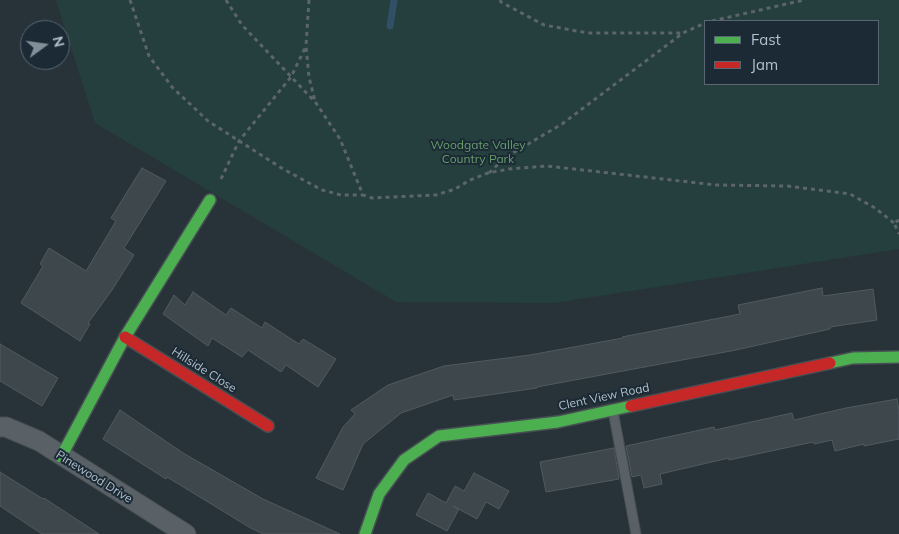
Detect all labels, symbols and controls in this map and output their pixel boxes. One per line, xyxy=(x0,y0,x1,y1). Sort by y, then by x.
north arrow xyxy=(20,20,70,70)
legend xyxy=(704,20,879,85)
text: Fast xyxy=(751,30,781,49)
text: N xyxy=(49,34,69,49)
text: Jam xyxy=(751,55,778,74)
park label: Woodgate Valley Country Park xyxy=(430,138,526,166)
street label: Hillside Close xyxy=(169,344,239,396)
street label: Clent View Road xyxy=(557,380,651,414)
street label: Pinewood Drive xyxy=(53,448,135,506)

